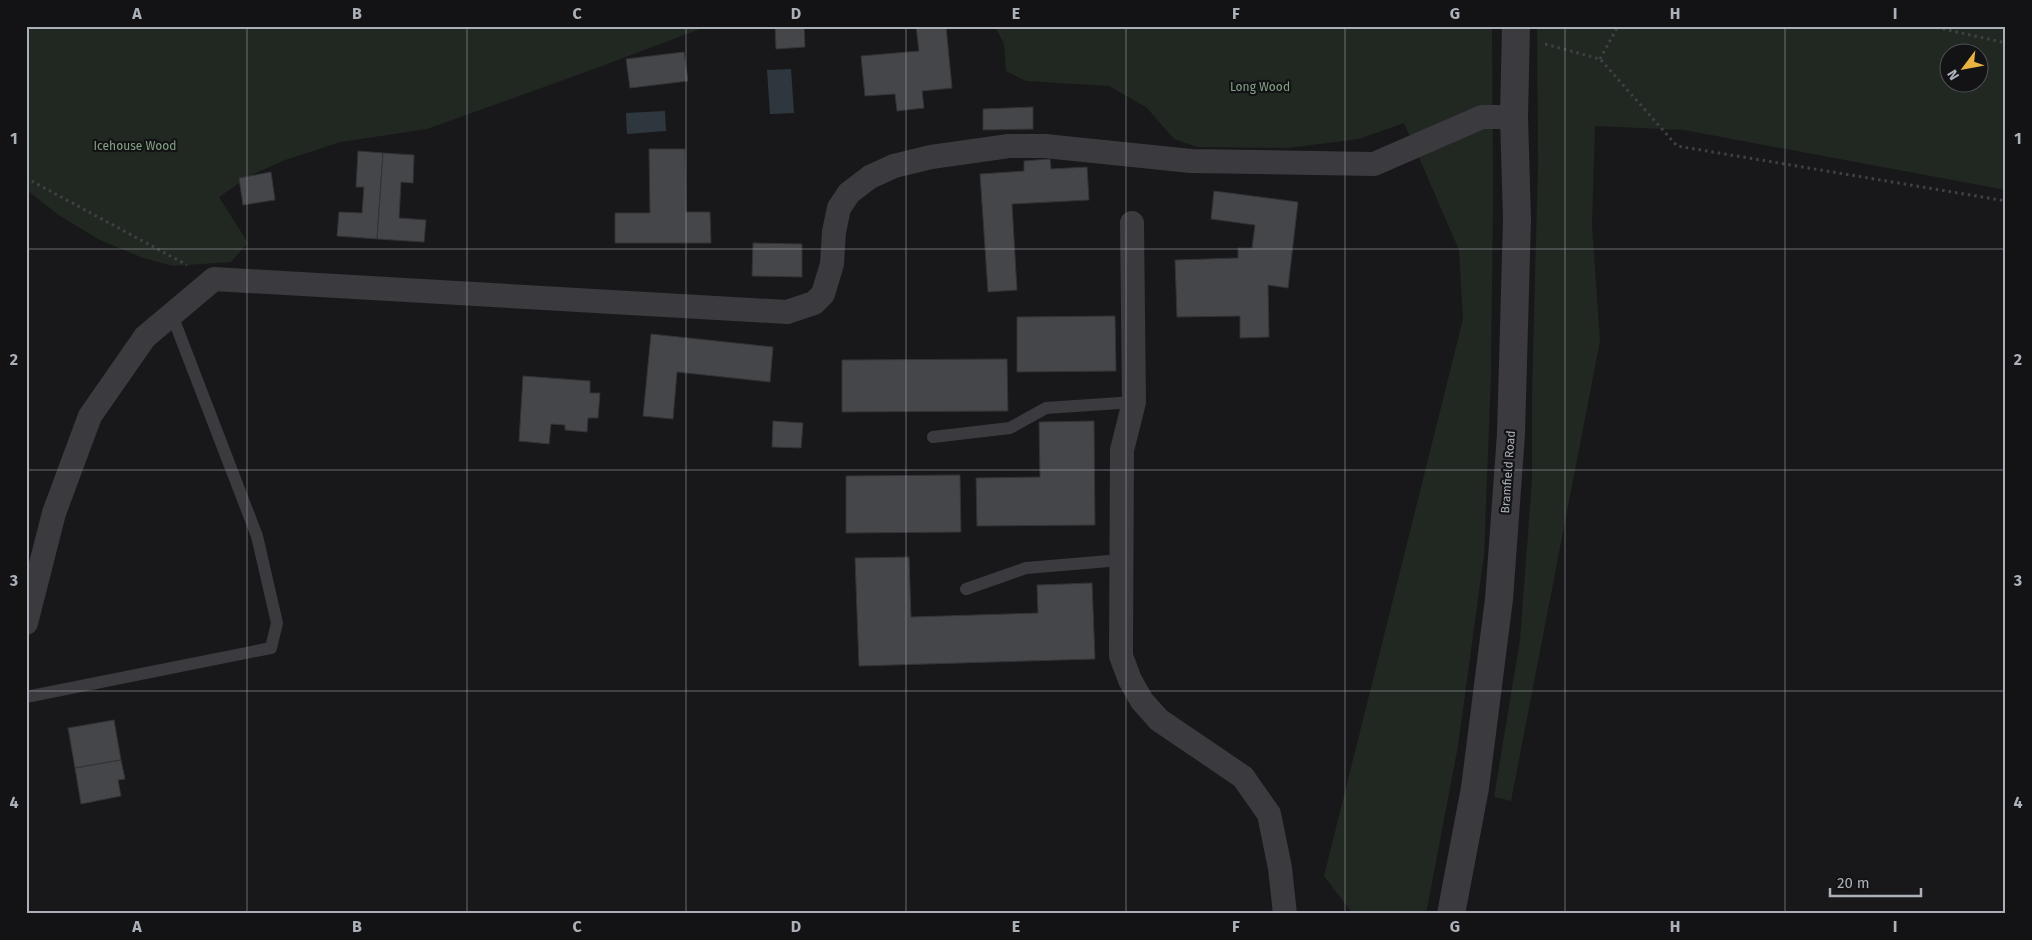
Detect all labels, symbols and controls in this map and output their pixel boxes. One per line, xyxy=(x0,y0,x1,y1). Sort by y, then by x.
text: A xyxy=(131,4,142,23)
text: B xyxy=(352,4,362,23)
text: C xyxy=(572,4,582,23)
text: D xyxy=(791,4,801,23)
text: E xyxy=(1012,4,1020,23)
text: F xyxy=(1232,4,1240,23)
text: G xyxy=(1450,4,1460,23)
text: H xyxy=(1670,4,1680,23)
text: I xyxy=(1893,4,1897,23)
north arrow xyxy=(1940,42,1990,92)
text: N xyxy=(1944,66,1963,83)
park label: Long Wood xyxy=(1230,80,1290,94)
text: 1 xyxy=(10,129,18,148)
text: 1 xyxy=(2014,129,2022,148)
park label: Icehouse Wood xyxy=(94,139,176,153)
text: 2 xyxy=(10,350,18,369)
text: 2 xyxy=(2014,350,2022,369)
street label: Bramfield Road xyxy=(1498,430,1518,514)
text: 3 xyxy=(9,571,18,590)
text: 3 xyxy=(2013,571,2022,590)
text: 4 xyxy=(9,793,19,812)
text: 4 xyxy=(2013,793,2023,812)
scale bar xyxy=(1830,865,1921,897)
text: 20 m xyxy=(1837,874,1870,892)
text: A xyxy=(131,917,142,936)
text: B xyxy=(352,917,362,936)
text: C xyxy=(572,917,582,936)
text: D xyxy=(791,917,801,936)
text: E xyxy=(1012,917,1020,936)
text: F xyxy=(1232,917,1240,936)
text: G xyxy=(1450,917,1460,936)
text: H xyxy=(1670,917,1680,936)
text: I xyxy=(1893,917,1897,936)

